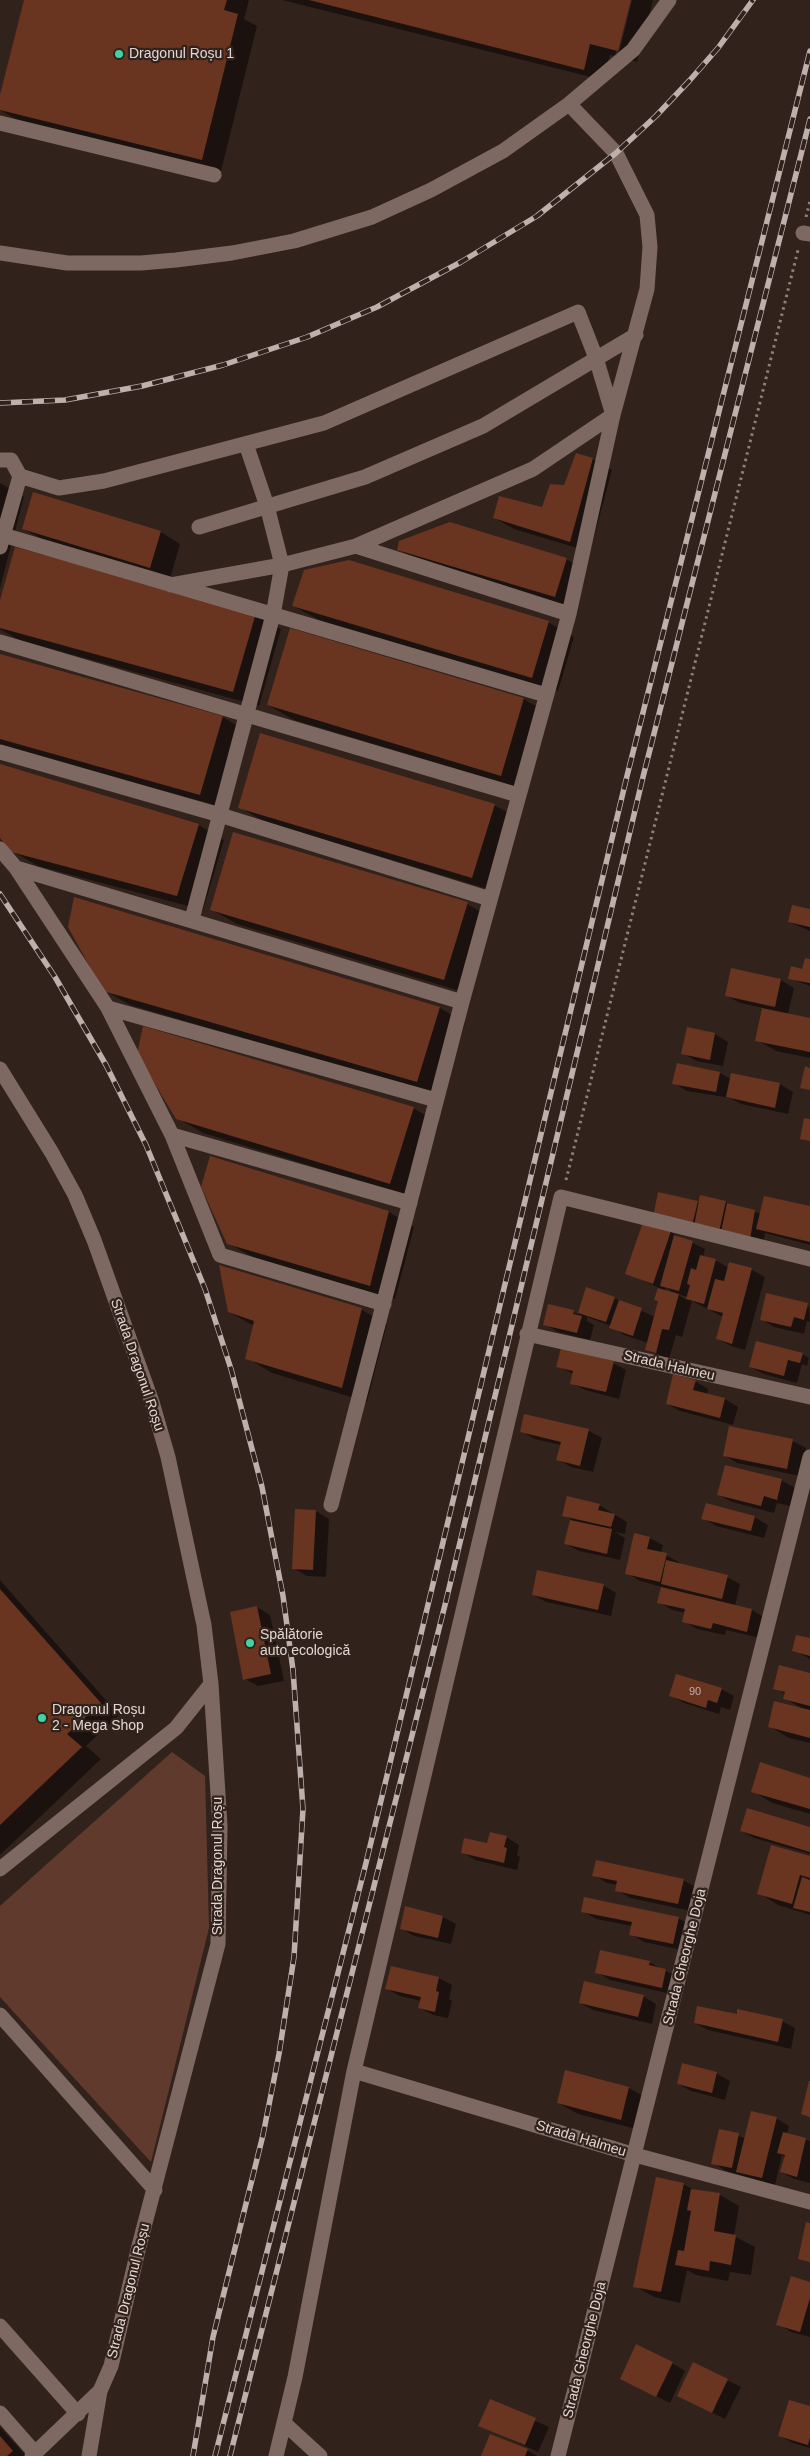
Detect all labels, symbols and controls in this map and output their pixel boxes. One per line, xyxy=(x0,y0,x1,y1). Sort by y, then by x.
place label: Dragonul Roșu 1 xyxy=(129,46,234,62)
marker: Dragonul Roșu 1 xyxy=(113,48,125,60)
street label: Strada Dragonul Roșu xyxy=(107,1297,167,1433)
street label: Strada Halmeu xyxy=(622,1347,716,1385)
place label: Spălătorie auto ecologică xyxy=(260,1627,350,1660)
marker: Spălătorie auto ecologică xyxy=(244,1637,256,1649)
house number: 90 xyxy=(689,1685,701,1699)
place label: Dragonul Roșu 2 - Mega Shop xyxy=(52,1702,145,1734)
marker: Dragonul Roșu 2 - Mega Shop xyxy=(36,1712,48,1724)
street label: Strada Dragonul Roșu xyxy=(210,1797,226,1935)
street label: Strada Gheorghe Doja xyxy=(660,1887,710,2027)
street label: Strada Halmeu xyxy=(534,2117,628,2161)
street label: Strada Dragonul Roșu xyxy=(104,2222,154,2360)
street label: Strada Gheorghe Doja xyxy=(560,2280,610,2420)

